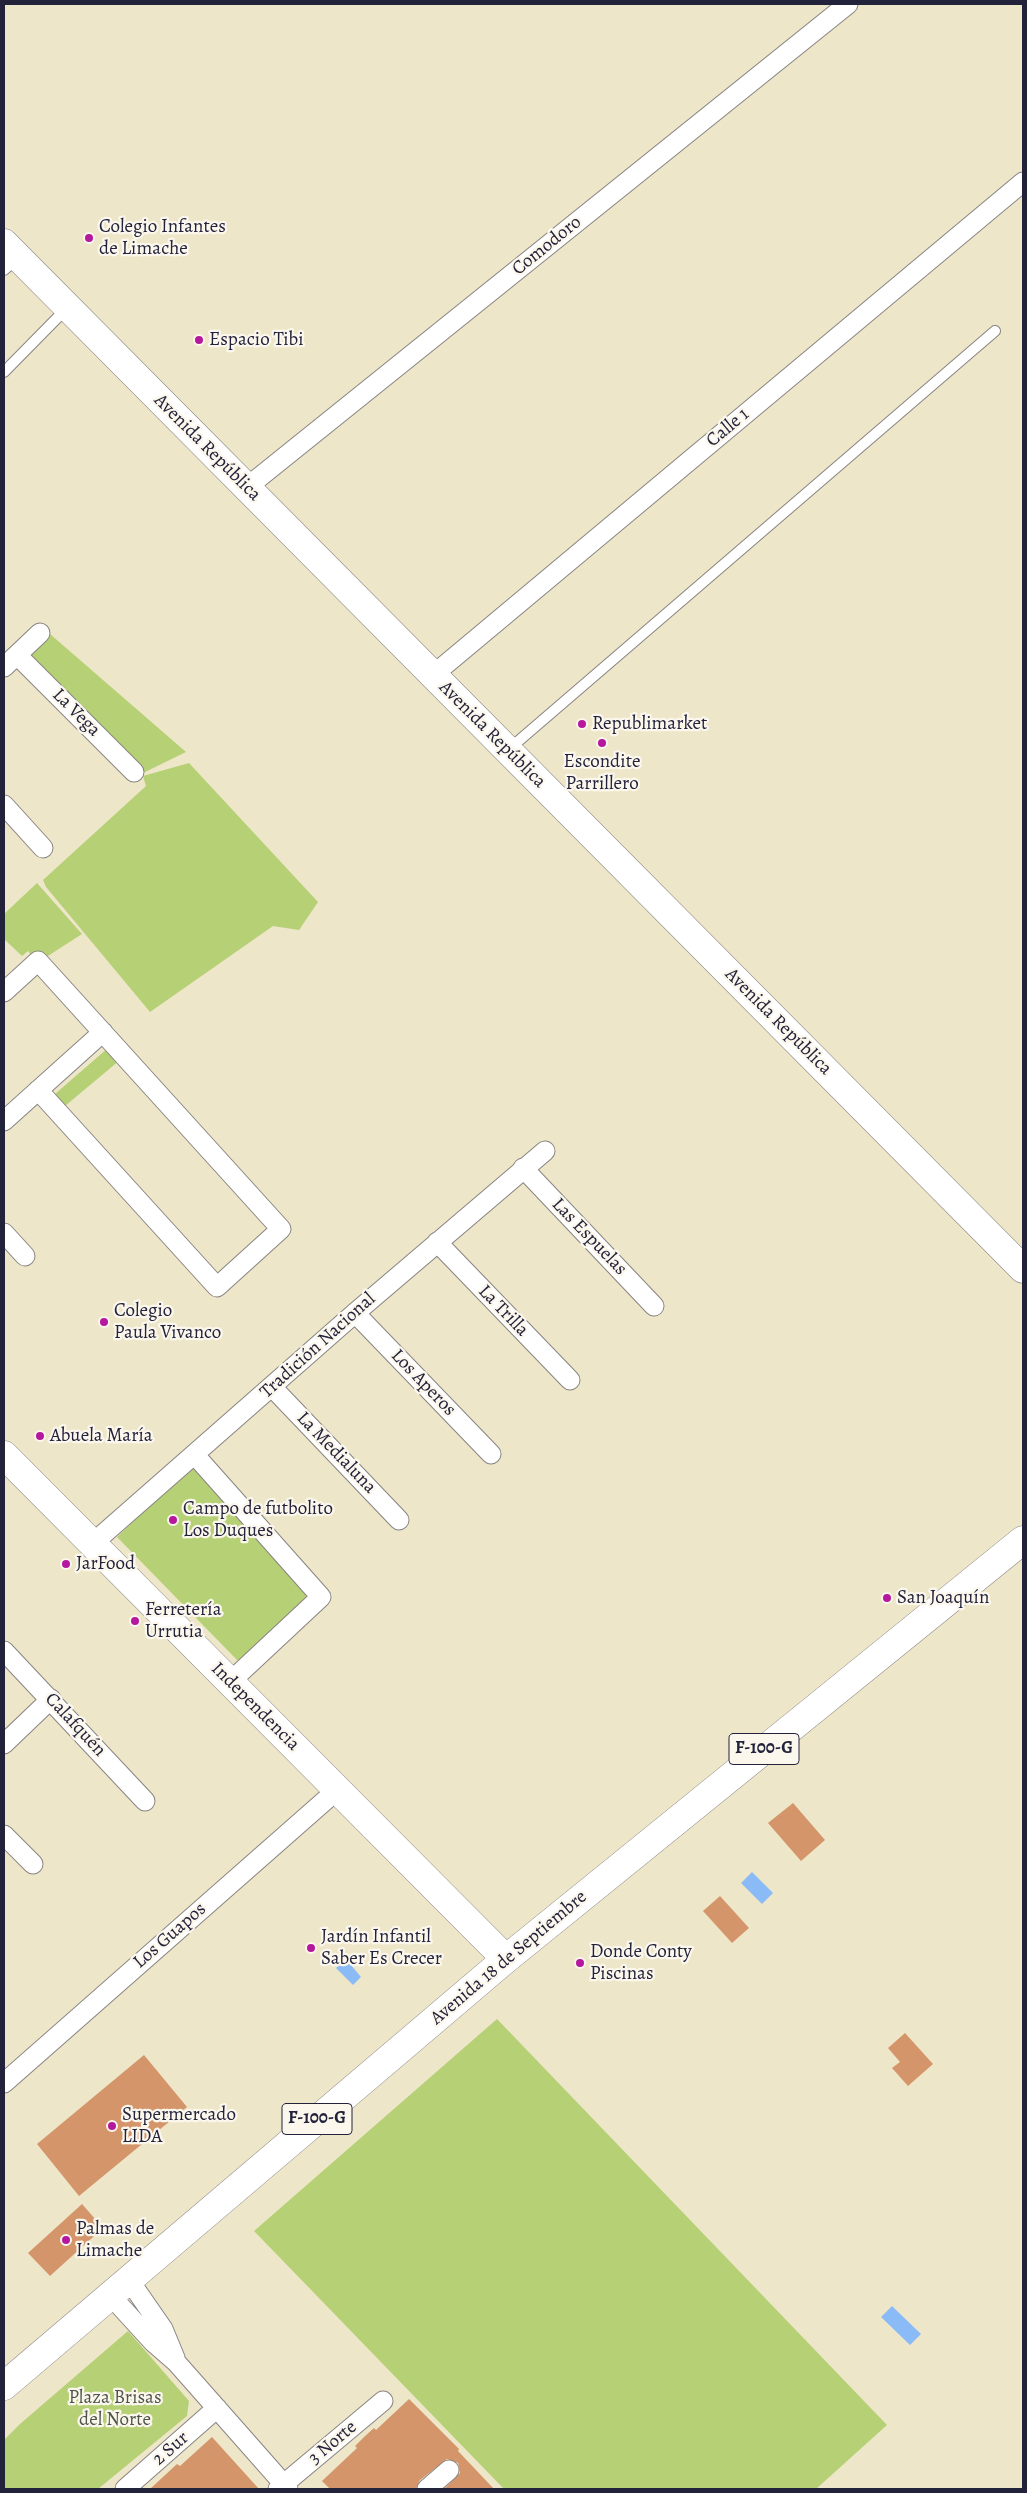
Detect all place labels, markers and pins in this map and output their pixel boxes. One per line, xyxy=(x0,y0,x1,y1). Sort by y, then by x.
place label: Colegio Infantes de Limache xyxy=(99,216,226,260)
marker: Colegio Infantes de Limache xyxy=(83,232,95,244)
place label: Espacio Tibi xyxy=(209,329,304,351)
marker: Espacio Tibi xyxy=(193,334,205,346)
place label: Republimarket xyxy=(592,713,707,735)
marker: Republimarket xyxy=(576,718,588,730)
marker: Escondite Parrillero xyxy=(596,737,608,749)
place label: Escondite Parrillero xyxy=(564,751,640,795)
place label: Colegio Paula Vivanco xyxy=(114,1300,221,1344)
marker: Colegio Paula Vivanco xyxy=(98,1316,110,1328)
place label: Abuela María xyxy=(50,1425,153,1447)
marker: Abuela María xyxy=(34,1430,46,1442)
place label: Campo de futbolito Los Duques xyxy=(183,1498,333,1542)
marker: Campo de futbolito Los Duques xyxy=(167,1514,179,1526)
place label: JarFood xyxy=(76,1553,135,1575)
marker: JarFood xyxy=(60,1558,72,1570)
place label: San Joaquín xyxy=(897,1587,989,1609)
marker: San Joaquín xyxy=(881,1592,893,1604)
place label: Ferretería Urrutia xyxy=(145,1599,222,1643)
marker: Ferretería Urrutia xyxy=(129,1615,141,1627)
place label: Jardín Infantil Saber Es Crecer xyxy=(321,1926,442,1970)
place label: Donde Conty Piscinas xyxy=(590,1941,692,1985)
marker: Jardín Infantil Saber Es Crecer xyxy=(305,1942,317,1954)
marker: Donde Conty Piscinas xyxy=(574,1957,586,1969)
place label: Supermercado LIDA xyxy=(122,2104,236,2148)
marker: Supermercado LIDA xyxy=(106,2120,118,2132)
place label: Palmas de Limache xyxy=(76,2218,154,2262)
marker: Palmas de Limache xyxy=(60,2234,72,2246)

